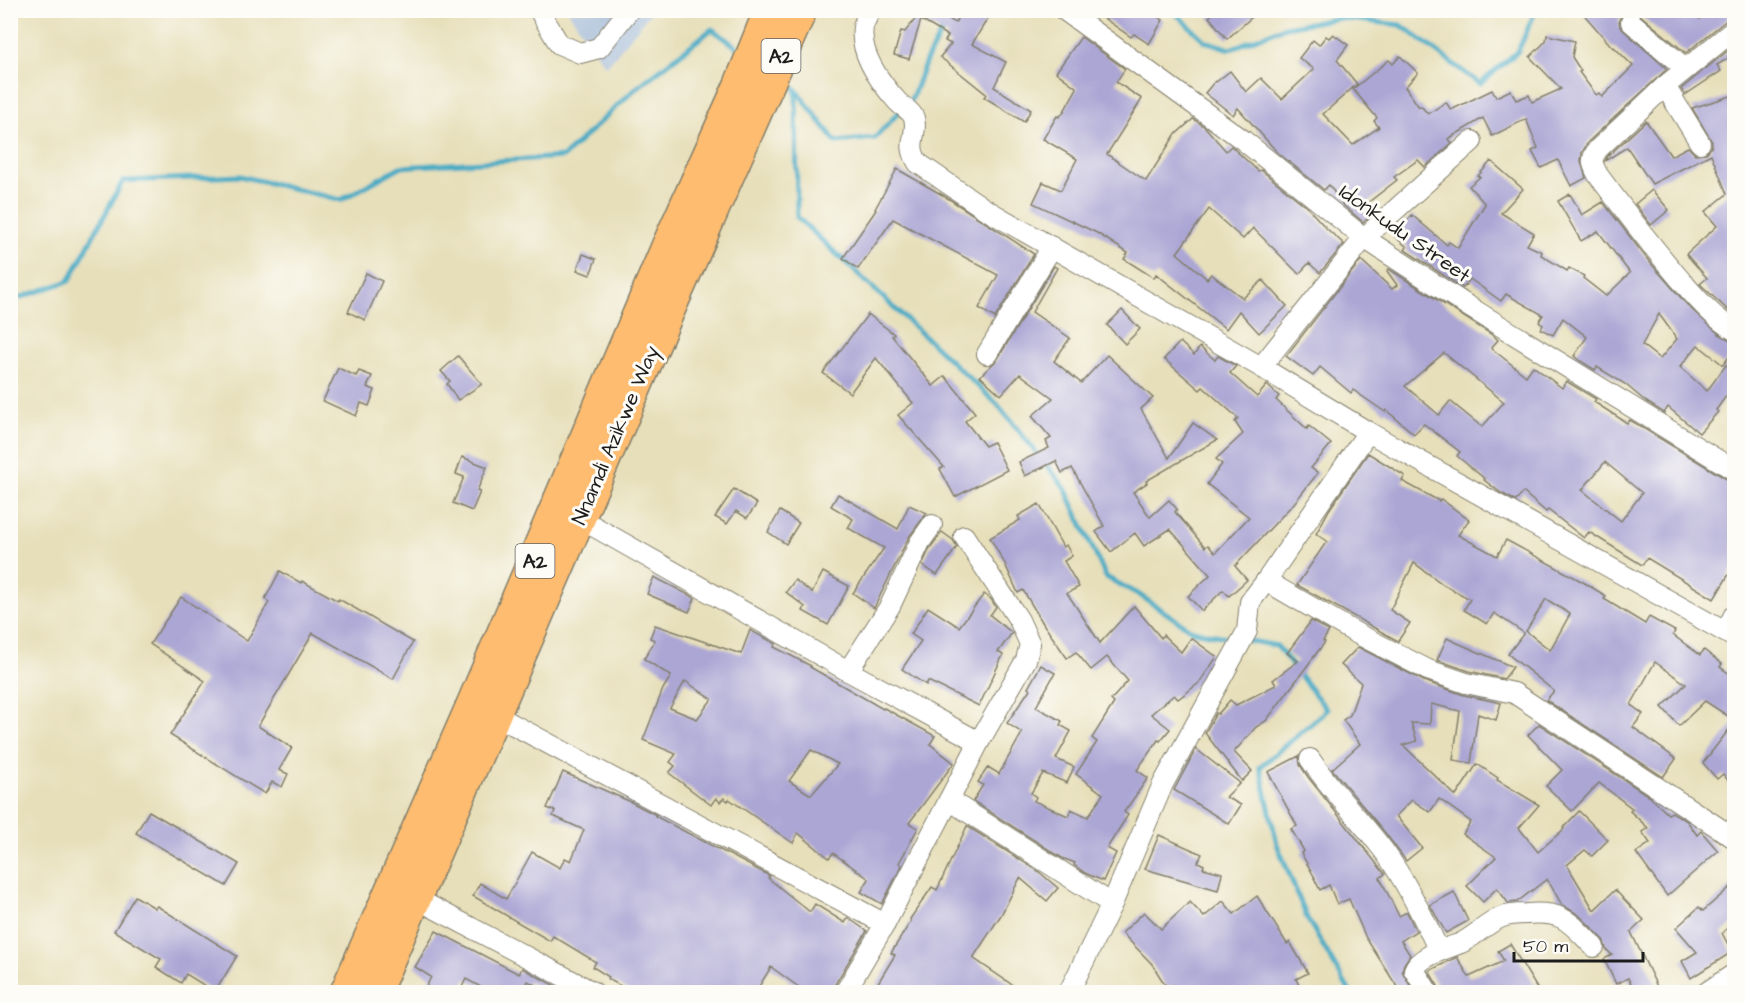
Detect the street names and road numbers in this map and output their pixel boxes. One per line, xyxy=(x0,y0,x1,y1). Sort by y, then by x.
road number: A2 xyxy=(762,39,800,73)
street label: Idonkudu Street xyxy=(1333,177,1477,290)
street label: Nnamdi Azikwe Way xyxy=(565,341,668,530)
road number: A2 xyxy=(516,544,554,578)

